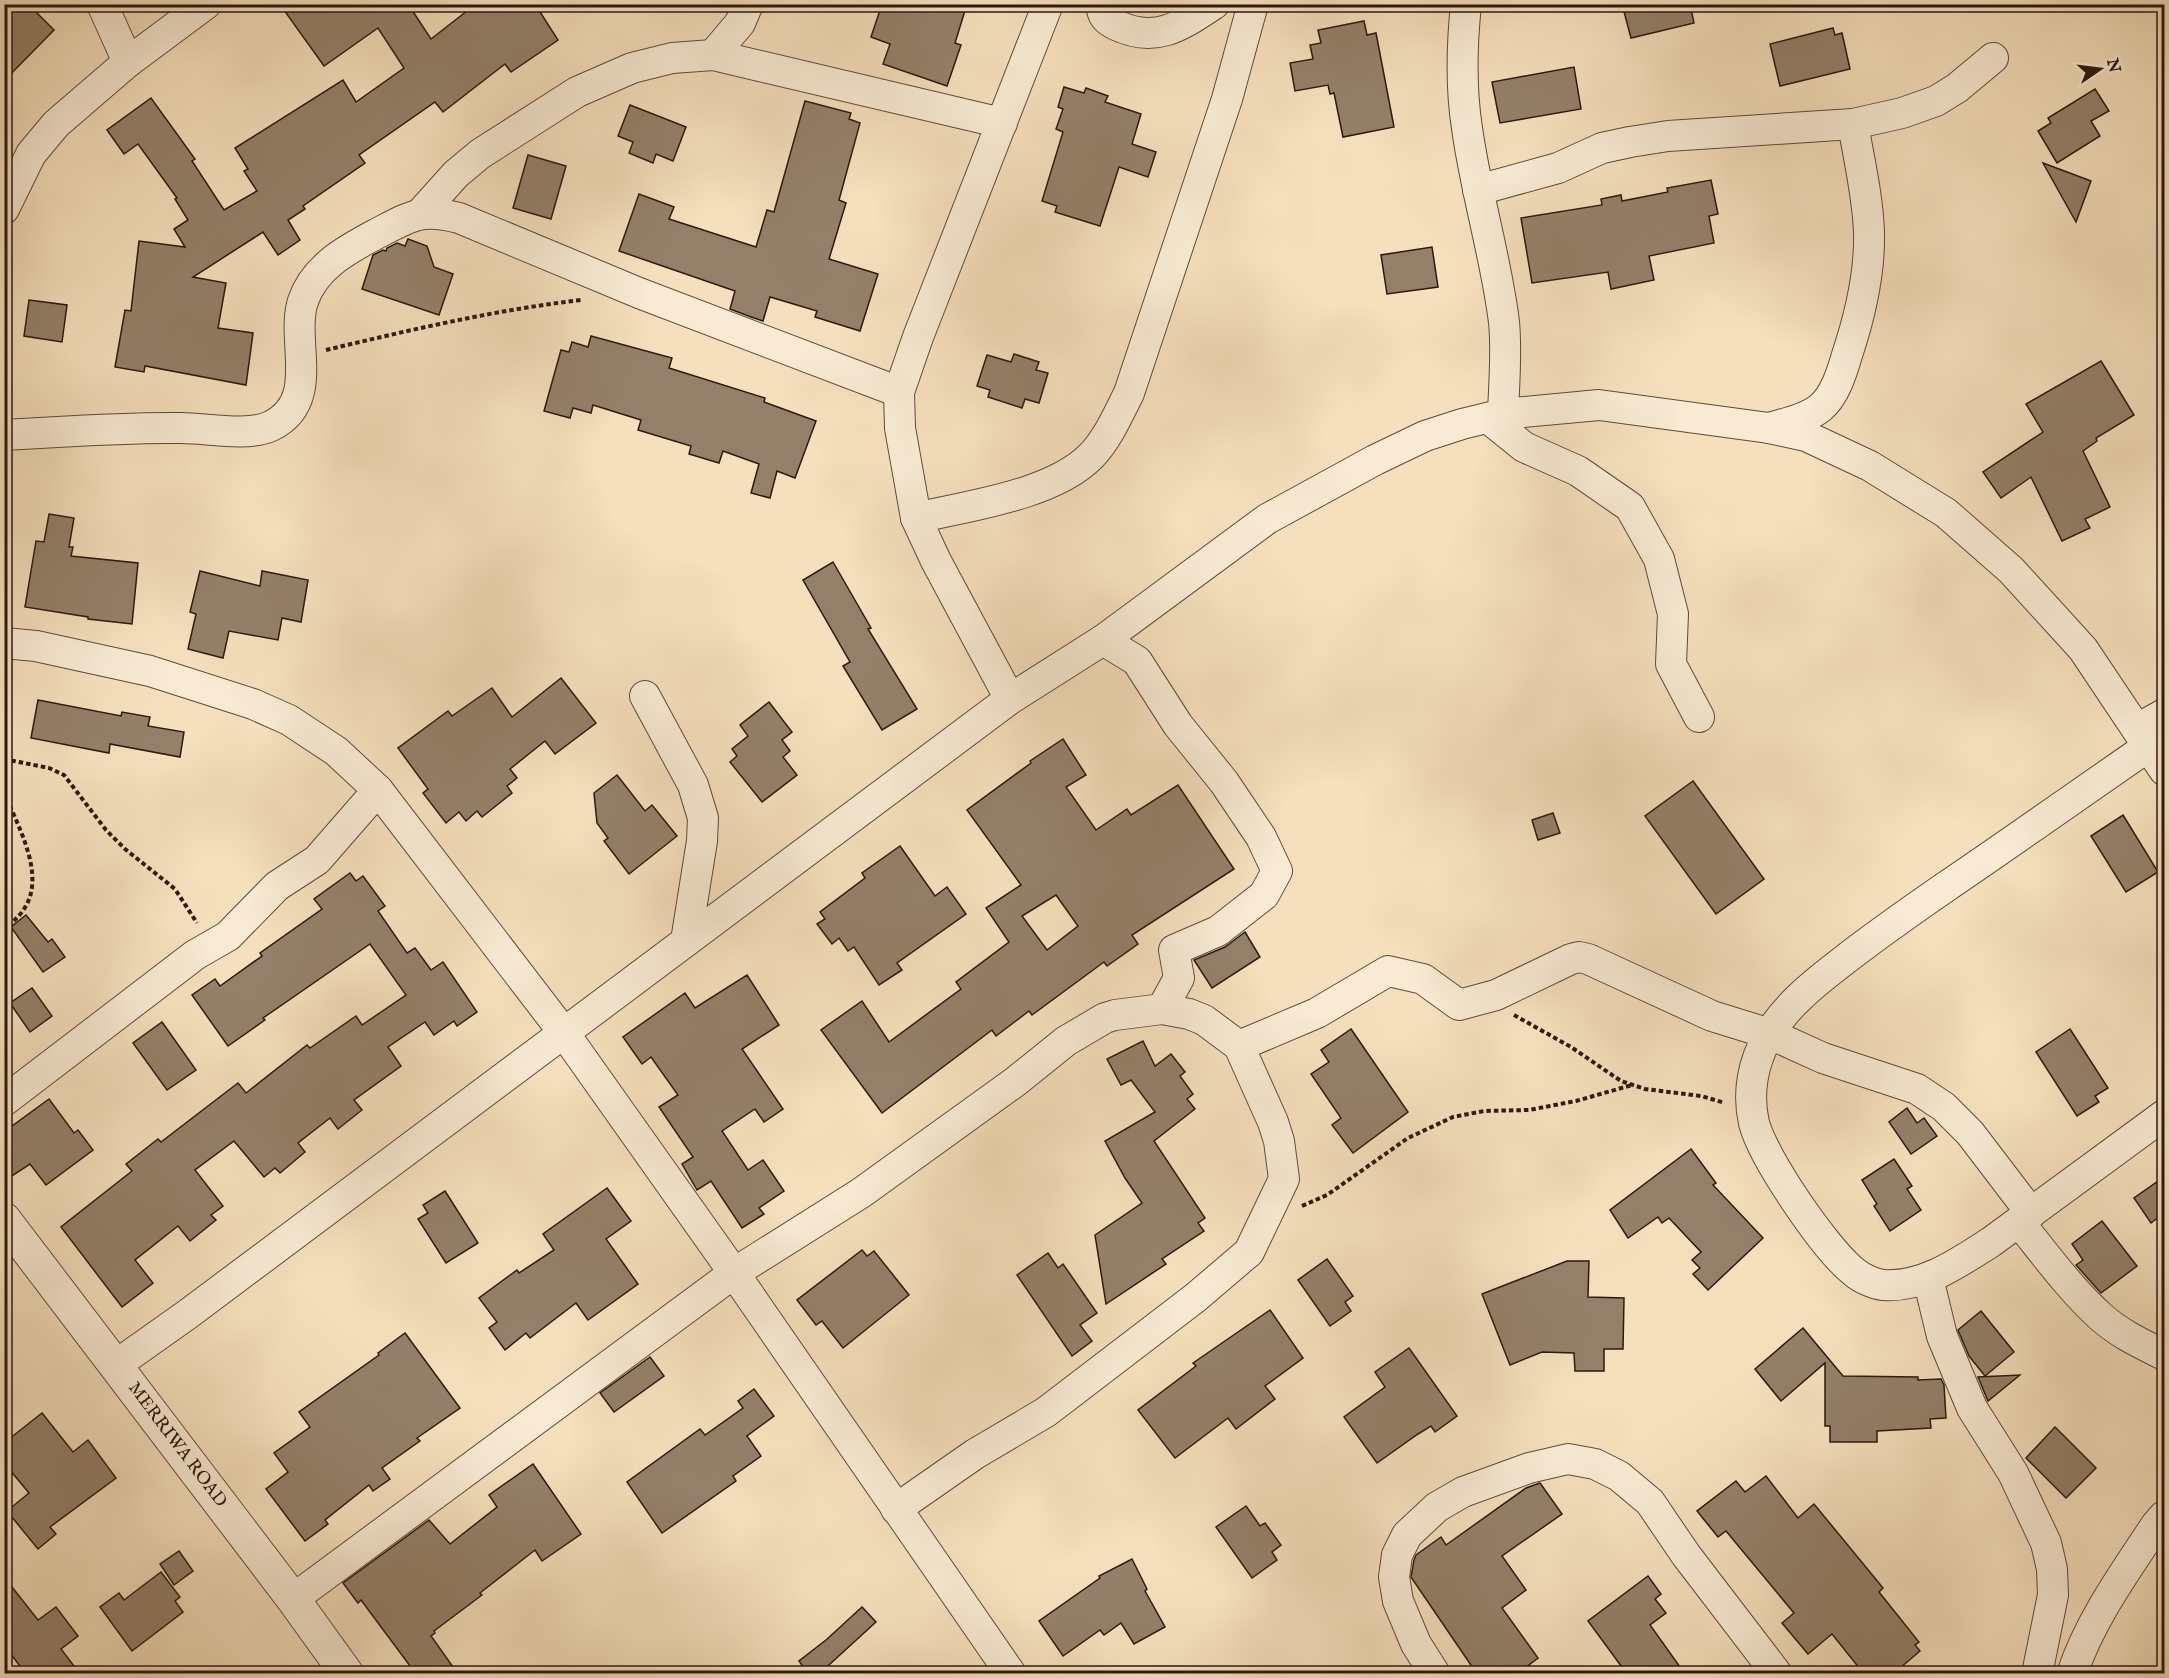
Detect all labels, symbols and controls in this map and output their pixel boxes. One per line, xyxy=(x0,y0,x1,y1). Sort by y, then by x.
north arrow xyxy=(2070,39,2130,99)
text: N xyxy=(2101,56,2124,75)
street label: MERRIWA ROAD xyxy=(122,1378,232,1512)

